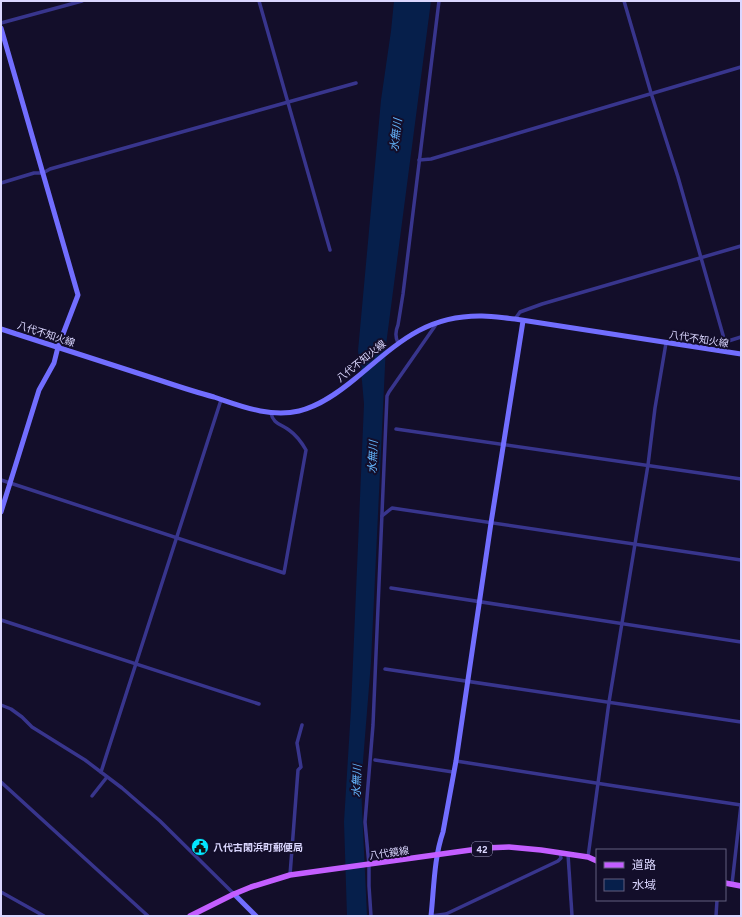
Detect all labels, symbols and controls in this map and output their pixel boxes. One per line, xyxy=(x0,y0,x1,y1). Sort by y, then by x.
water label: 水無川 xyxy=(388,117,405,152)
street label: 八代不知火線 xyxy=(15,319,77,349)
street label: 八代不知火線 xyxy=(668,328,730,350)
street label: 八代不知火線 xyxy=(334,337,388,385)
water label: 水無川 xyxy=(366,439,380,474)
water label: 水無川 xyxy=(350,763,364,798)
public building icon: 八代古閑浜町郵便局 xyxy=(190,837,210,857)
place label: 八代古閑浜町郵便局 xyxy=(213,841,303,854)
road number: 42 xyxy=(472,842,492,856)
street label: 八代鏡線 xyxy=(368,844,410,862)
legend xyxy=(596,849,726,901)
text: 道路 xyxy=(632,858,656,872)
text: 水域 xyxy=(632,878,656,892)

